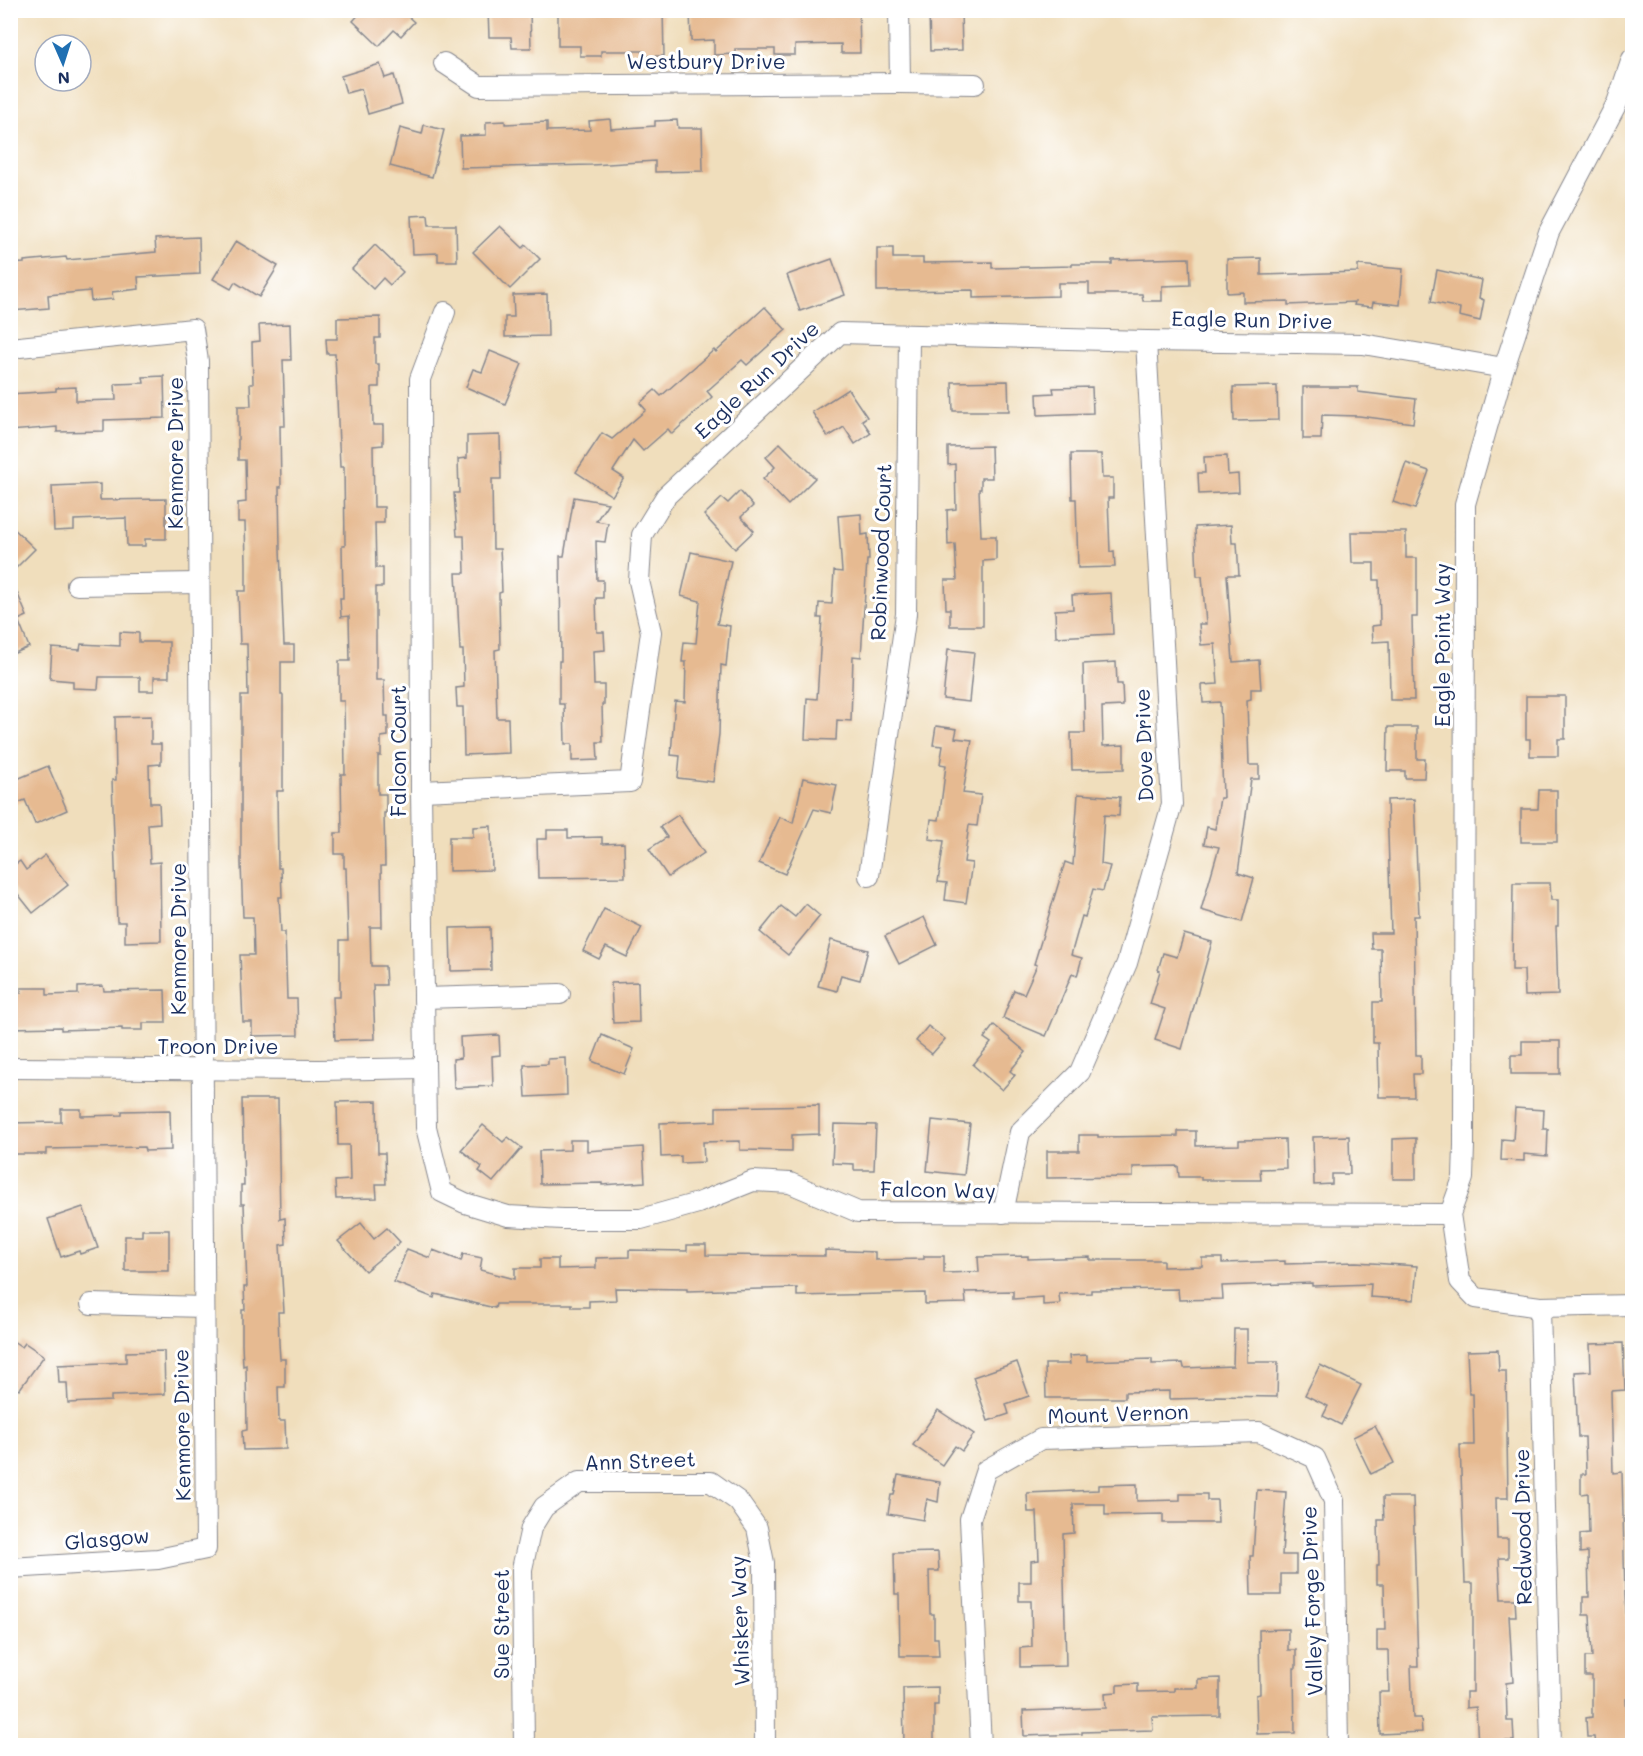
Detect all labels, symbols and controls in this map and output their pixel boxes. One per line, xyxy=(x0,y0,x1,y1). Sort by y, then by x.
north arrow xyxy=(33,33,93,93)
street label: Westbury Drive xyxy=(626,47,786,74)
text: N xyxy=(57,68,70,89)
street label: Eagle Run Drive xyxy=(1171,304,1333,334)
street label: Eagle Run Drive xyxy=(688,314,824,444)
street label: Kenmore Drive xyxy=(161,377,188,529)
street label: Robinwood Court xyxy=(863,463,897,641)
street label: Eagle Point Way xyxy=(1428,563,1455,727)
street label: Falcon Court xyxy=(384,685,411,817)
street label: Dove Drive xyxy=(1128,688,1158,802)
street label: Kenmore Drive xyxy=(164,863,191,1015)
street label: Troon Drive xyxy=(157,1032,279,1059)
street label: Falcon Way xyxy=(880,1174,996,1204)
street label: Kenmore Drive xyxy=(166,1349,196,1501)
street label: Mount Vernon xyxy=(1047,1397,1189,1429)
street label: Ann Street xyxy=(584,1445,696,1475)
street label: Redwood Drive xyxy=(1507,1449,1537,1605)
street label: Valley Forge Drive xyxy=(1294,1506,1328,1696)
street label: Glasgow xyxy=(63,1521,151,1555)
street label: Whisker Way xyxy=(723,1555,755,1687)
street label: Sue Street xyxy=(487,1569,514,1679)

